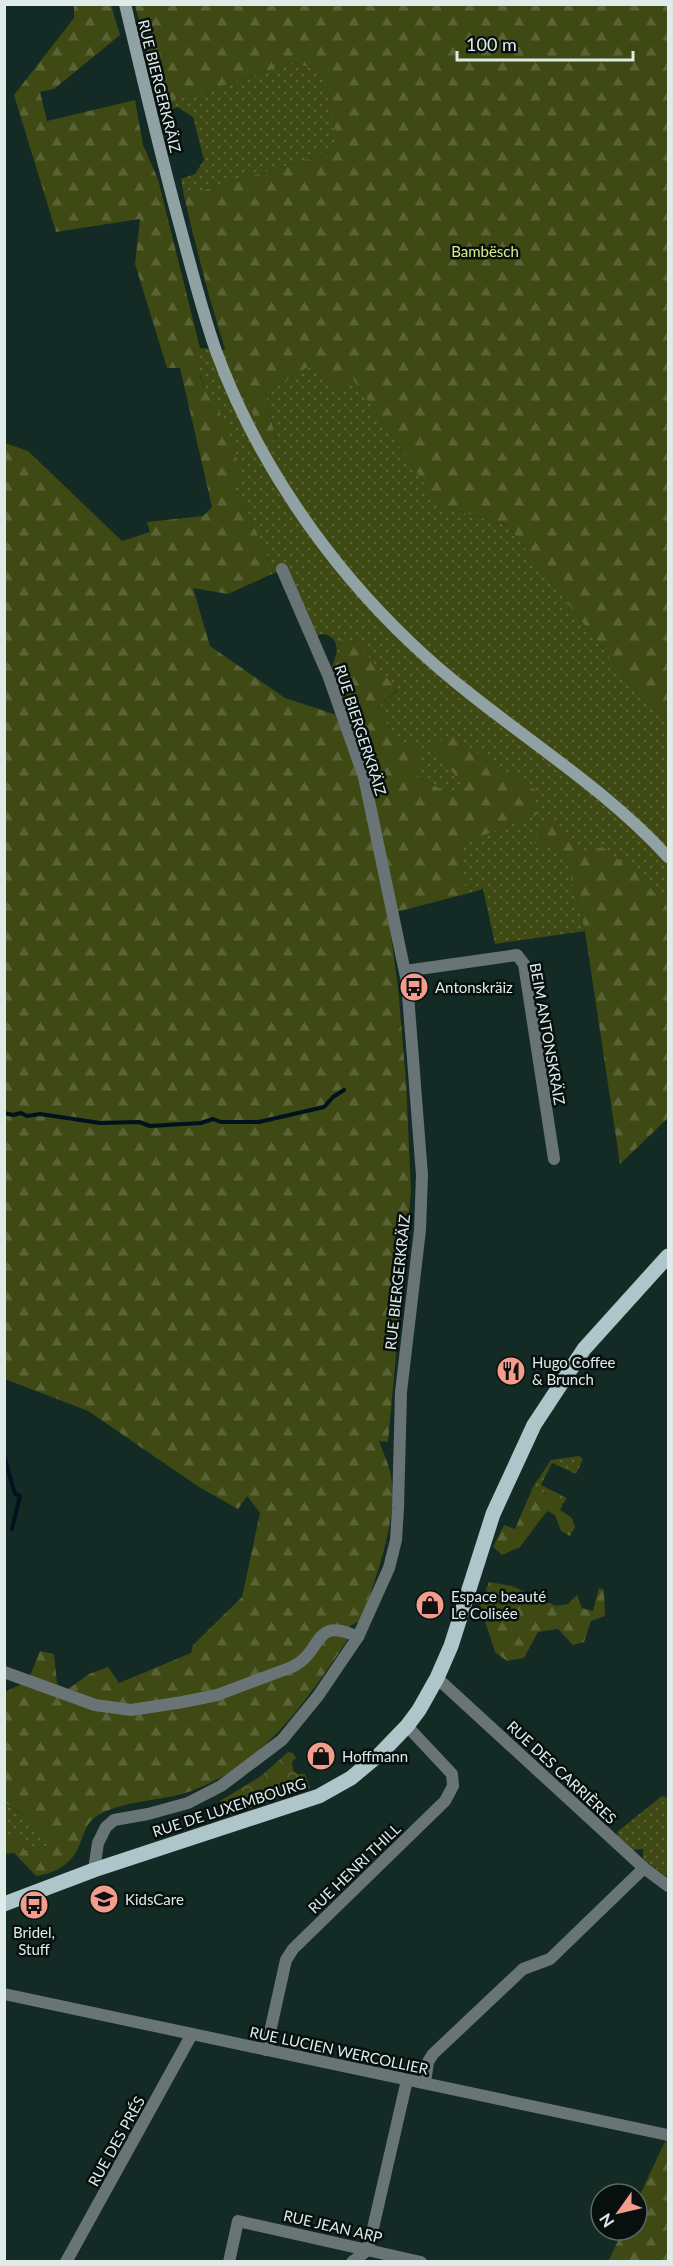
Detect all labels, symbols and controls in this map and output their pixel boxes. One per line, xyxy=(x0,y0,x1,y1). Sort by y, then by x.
street label: RUE BIERGERKRÄIZ xyxy=(135,18,185,154)
scale bar xyxy=(457,24,632,62)
text: 100 m xyxy=(466,33,517,55)
park label: Bambësch xyxy=(451,242,519,260)
street label: RUE BIERGERKRÄIZ xyxy=(331,662,391,798)
street label: BEIM ANTONSKRÄIZ xyxy=(527,961,569,1107)
bus stop icon: Antonskräiz xyxy=(398,971,430,1003)
place label: Antonskräiz xyxy=(435,978,513,996)
street label: RUE BIERGERKRÄIZ xyxy=(381,1213,413,1351)
place label: Hugo Coffee & Brunch xyxy=(532,1353,616,1388)
restaurant icon: Hugo Coffee & Brunch xyxy=(495,1355,527,1387)
place label: Espace beauté Le Colisée xyxy=(451,1587,546,1622)
shop icon: Espace beauté Le Colisée xyxy=(414,1589,446,1621)
street label: RUE DES CARRIÈRES xyxy=(504,1717,620,1827)
shop icon: Hoffmann xyxy=(305,1740,337,1772)
place label: Hoffmann xyxy=(342,1747,408,1765)
street label: RUE DE LUXEMBOURG xyxy=(150,1774,308,1840)
street label: RUE HENRI THILL xyxy=(304,1819,404,1917)
school or university icon: KidsCare xyxy=(88,1883,120,1915)
bus stop icon: Bridel, Stuff xyxy=(18,1889,50,1921)
place label: KidsCare xyxy=(125,1890,184,1908)
place label: Bridel, Stuff xyxy=(13,1923,55,1958)
street label: RUE LUCIEN WERCOLLIER xyxy=(248,2022,431,2078)
street label: RUE DES PRÉS xyxy=(84,2093,148,2189)
north arrow xyxy=(589,2182,649,2242)
street label: RUE JEAN ARP xyxy=(282,2206,384,2246)
text: N xyxy=(595,2210,617,2231)

